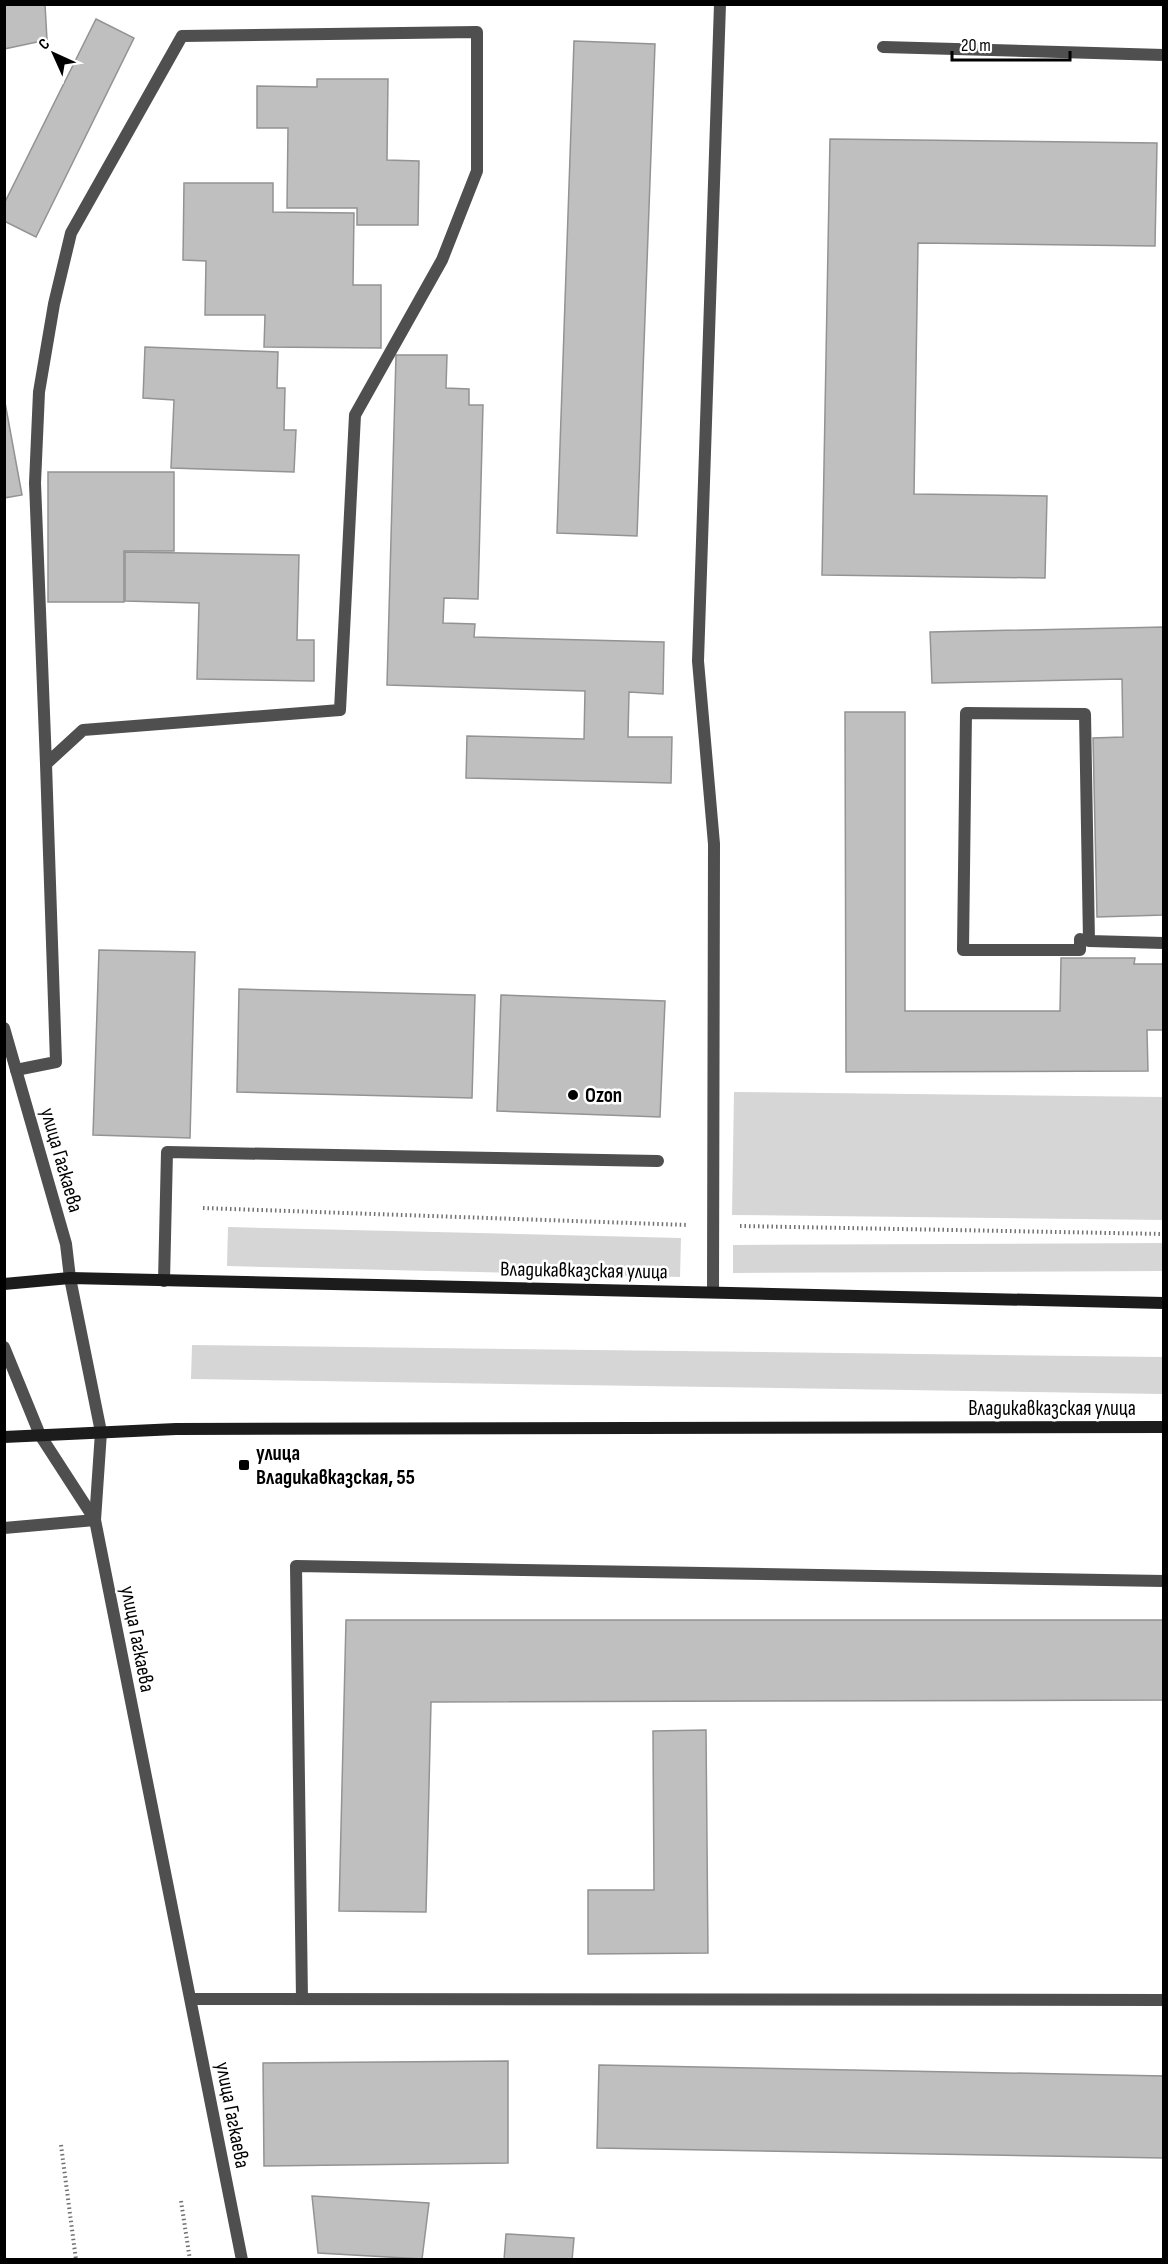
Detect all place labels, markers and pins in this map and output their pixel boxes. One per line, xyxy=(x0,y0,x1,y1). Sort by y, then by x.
place label: Ozon xyxy=(585,1083,622,1108)
marker: Ozon xyxy=(566,1088,580,1102)
place label: улица Владикавказская, 55 xyxy=(256,1441,415,1490)
marker: улица Владикавказская, 55 xyxy=(237,1458,251,1472)

